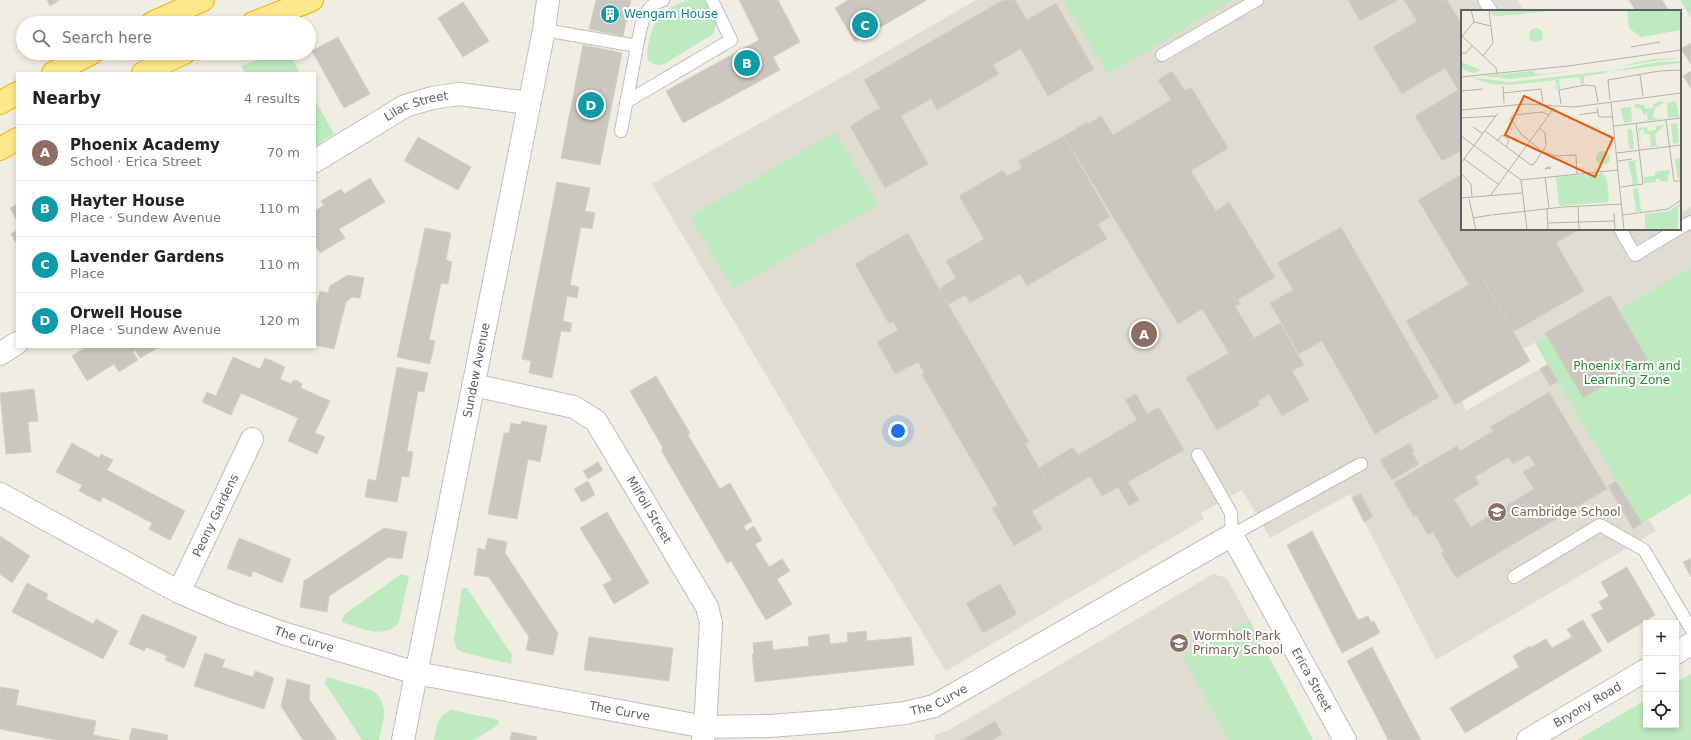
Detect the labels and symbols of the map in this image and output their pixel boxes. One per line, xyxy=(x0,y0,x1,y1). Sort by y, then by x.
building icon: Wengam House xyxy=(599,3,621,25)
place label: Wengam House xyxy=(624,7,718,21)
pin: C xyxy=(852,10,878,40)
inset map xyxy=(1461,10,1681,230)
pin: B xyxy=(734,48,760,78)
street label: Lilac Street xyxy=(381,89,449,124)
pin: D xyxy=(578,90,604,120)
pin: A xyxy=(1131,319,1157,349)
street label: Sundew Avenue xyxy=(460,322,493,419)
park label: Phoenix Farm and Learning Zone xyxy=(1573,359,1681,387)
your location xyxy=(888,421,908,441)
street label: Peony Gardens xyxy=(190,471,241,559)
street label: Milfoil Street xyxy=(624,474,675,546)
school or university icon: Cambridge School xyxy=(1486,501,1508,523)
place label: Cambridge School xyxy=(1511,505,1621,519)
street label: The Curve xyxy=(272,623,336,655)
place label: Wormholt Park Primary School xyxy=(1193,629,1283,657)
school or university icon: Wormholt Park Primary School xyxy=(1168,632,1190,654)
street label: Erica Street xyxy=(1289,646,1335,714)
street label: Bryony Road xyxy=(1551,679,1624,730)
street label: The Curve xyxy=(908,681,970,719)
street label: The Curve xyxy=(587,698,651,724)

